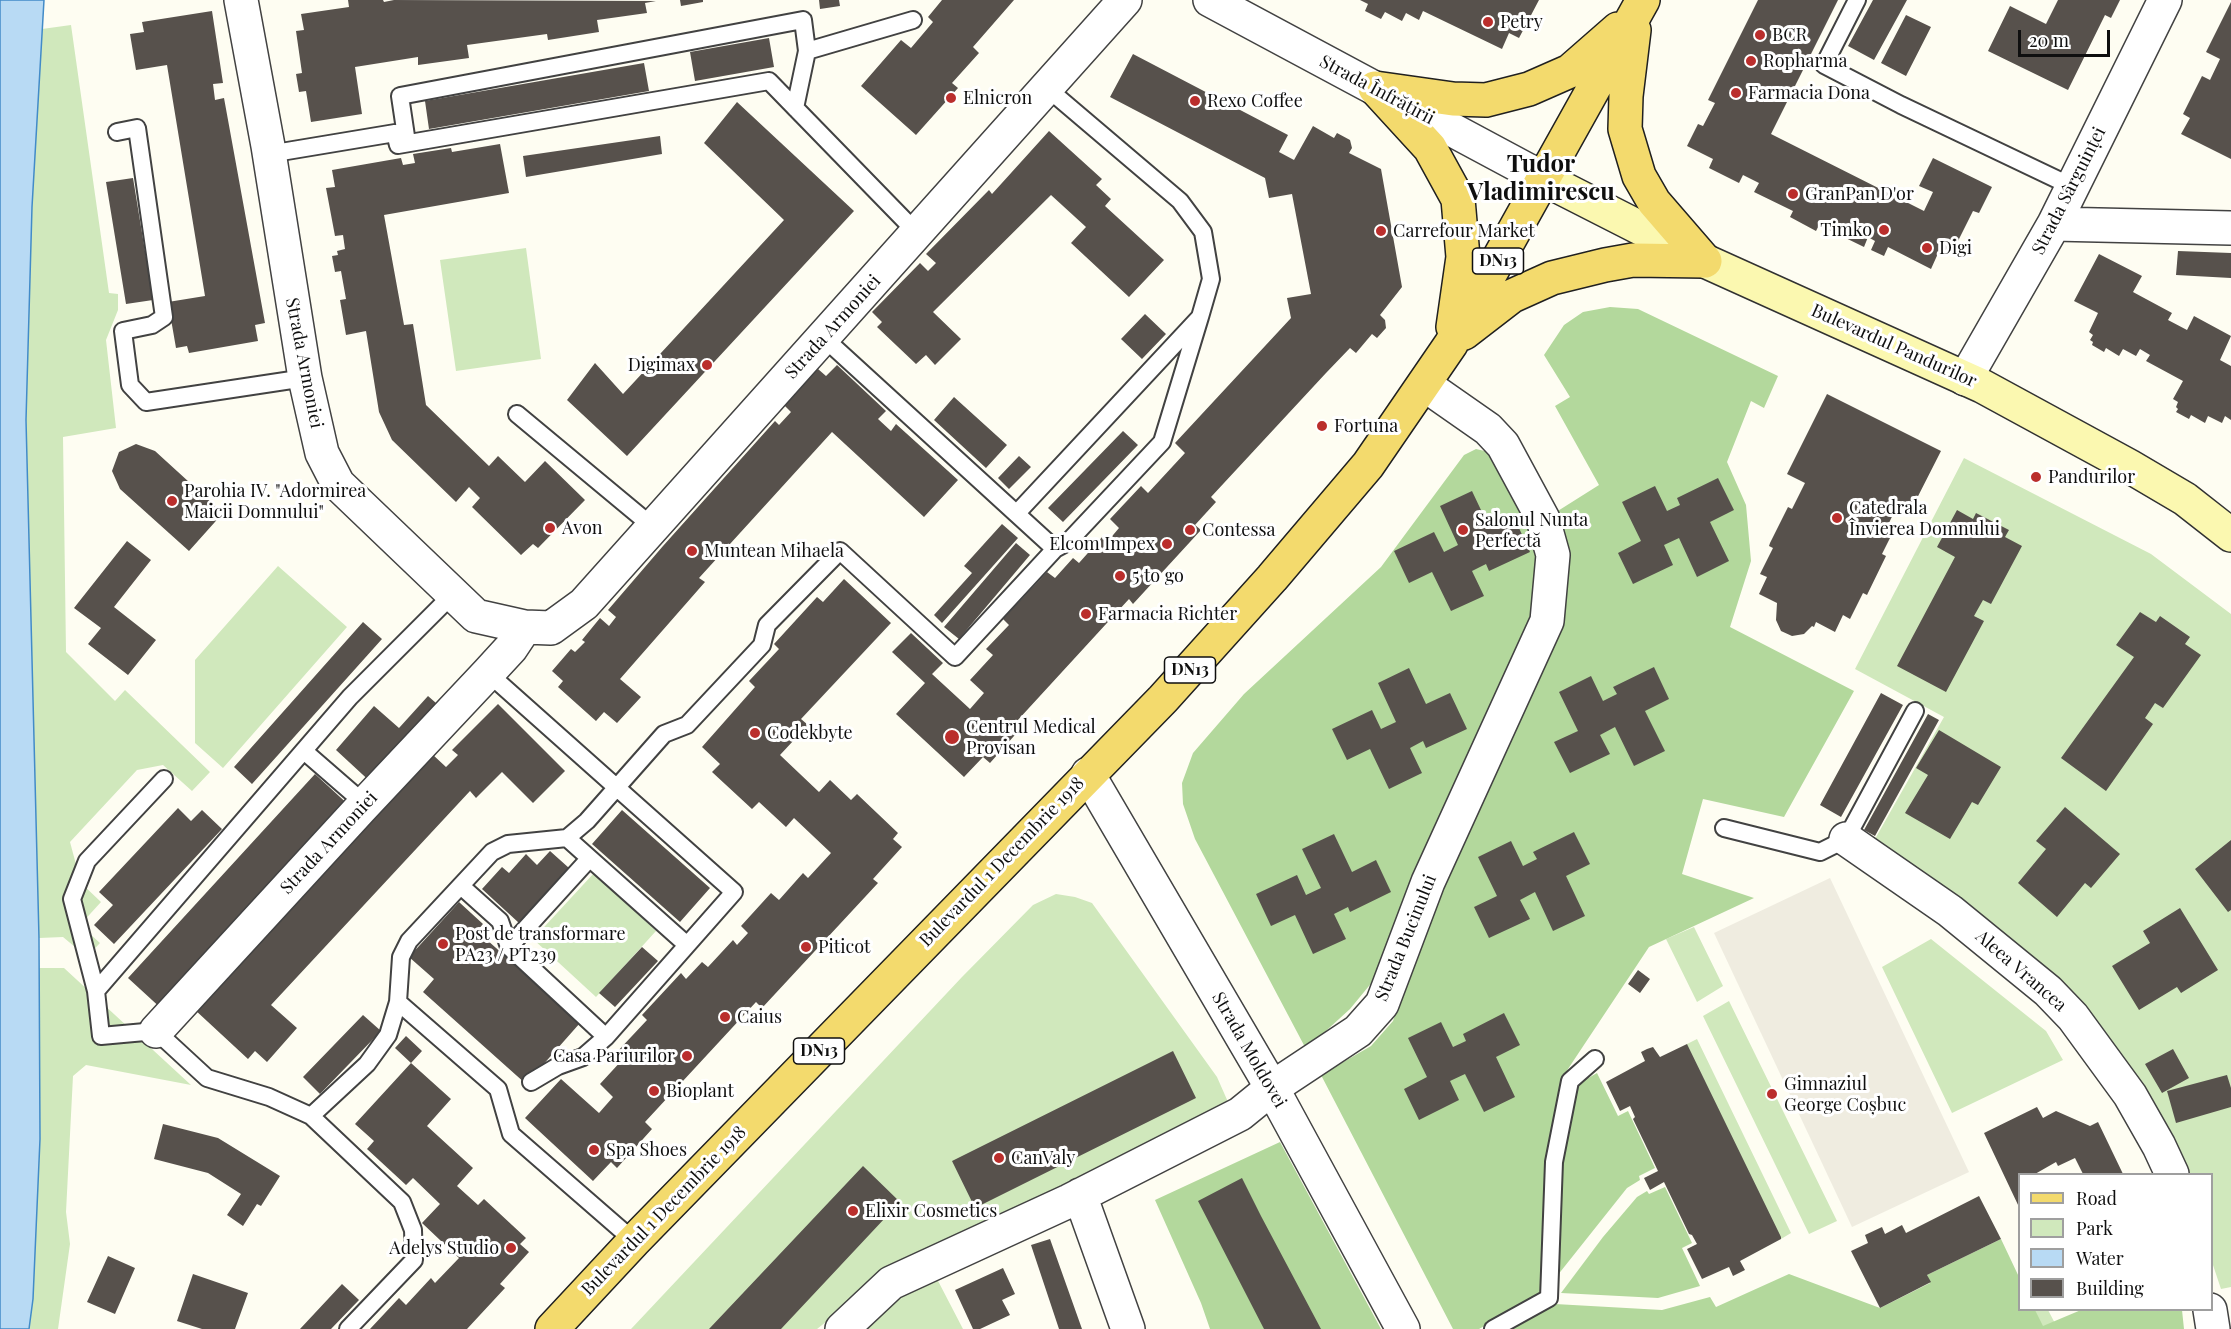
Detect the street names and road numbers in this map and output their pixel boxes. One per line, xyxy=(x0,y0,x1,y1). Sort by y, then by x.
street label: Strada Înfrățirii xyxy=(1316,51,1438,129)
street label: Strada Sârguinței xyxy=(2028,124,2110,258)
road number: DN13 xyxy=(1472,248,1524,274)
street label: Strada Armoniei xyxy=(781,271,885,383)
street label: Strada Armoniei xyxy=(281,296,327,430)
street label: Bulevardul Pandurilor xyxy=(1808,300,1980,392)
road number: DN13 xyxy=(1164,657,1216,683)
street label: Bulevardul 1 Decembrie 1918 xyxy=(915,773,1089,951)
street label: Strada Armoniei xyxy=(276,787,382,899)
street label: Strada Bucinului xyxy=(1371,871,1441,1005)
street label: Aleea Vrancea xyxy=(1971,926,2071,1016)
street label: Strada Moldovei xyxy=(1207,988,1291,1112)
road number: DN13 xyxy=(794,1038,844,1064)
street label: Bulevardul 1 Decembrie 1918 xyxy=(577,1122,751,1300)

